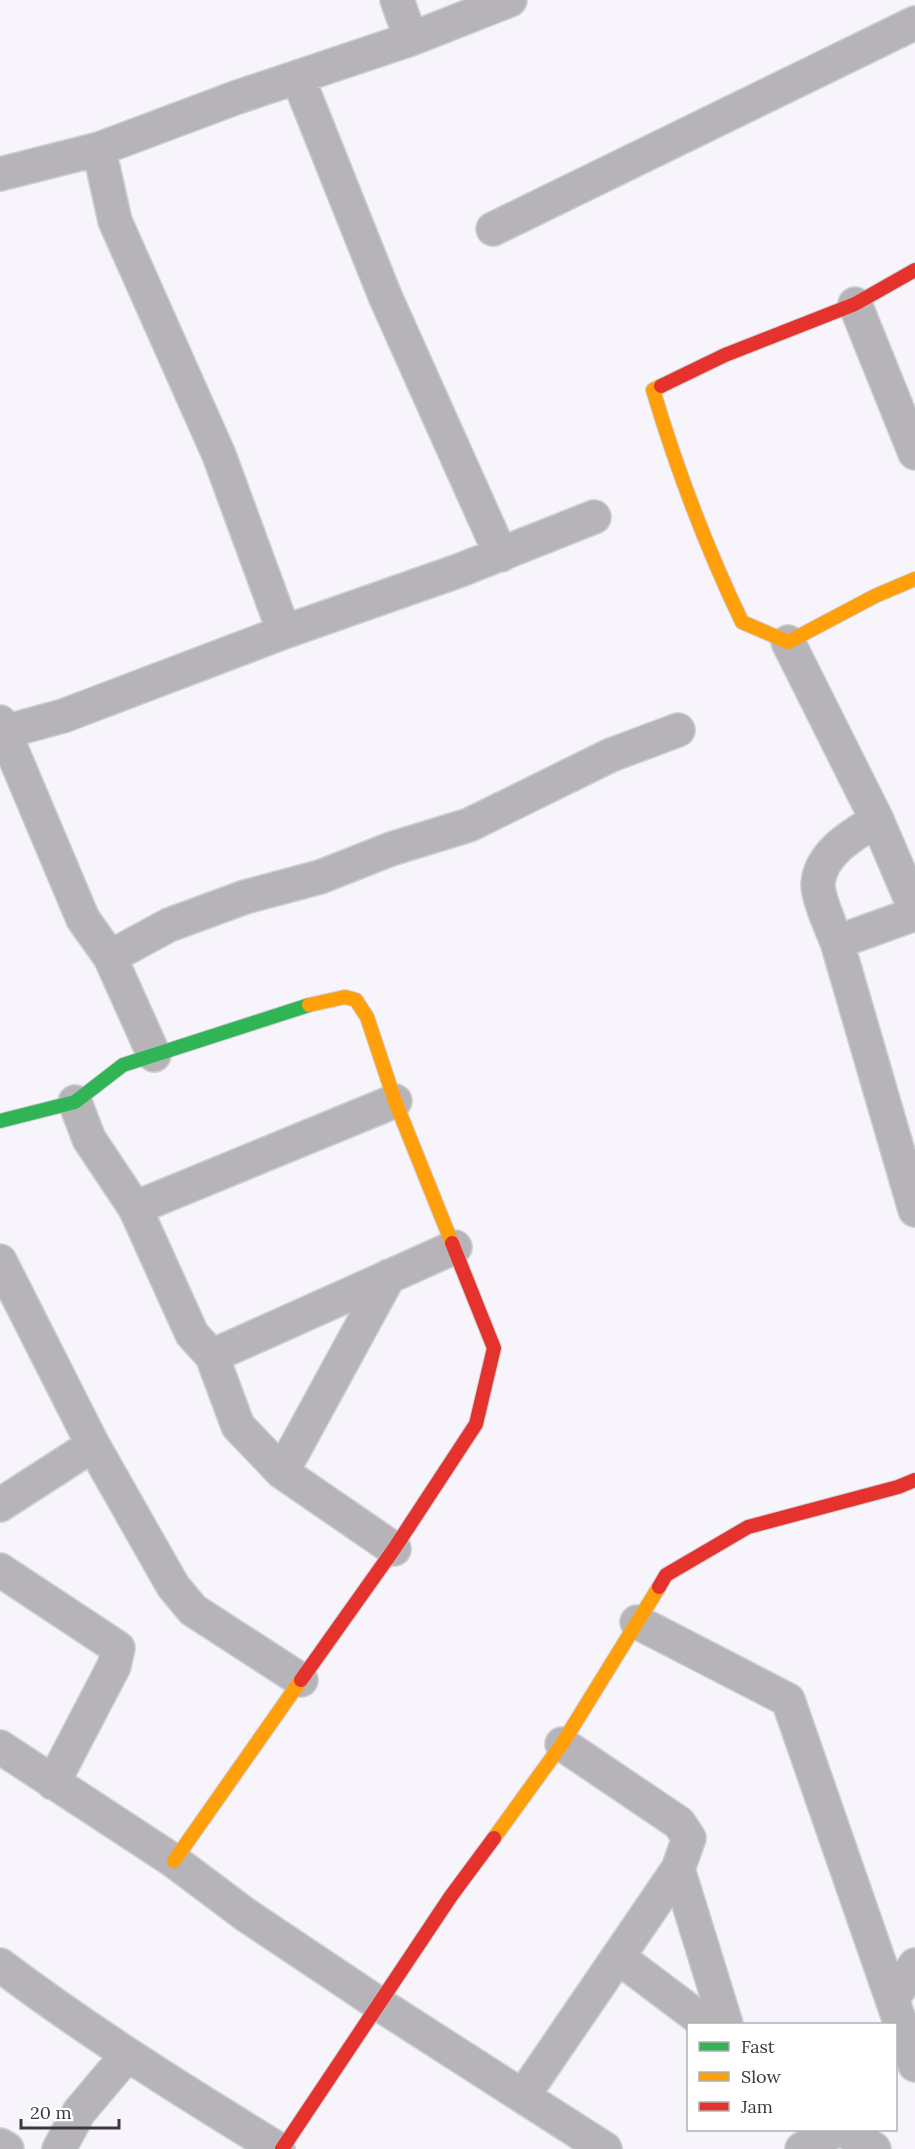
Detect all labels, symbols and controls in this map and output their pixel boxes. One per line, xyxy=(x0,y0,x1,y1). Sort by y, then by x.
legend xyxy=(687,2023,897,2131)
text: Fast xyxy=(741,2035,775,2058)
text: Slow xyxy=(741,2065,781,2088)
scale bar xyxy=(21,2092,118,2130)
text: Jam xyxy=(740,2095,773,2118)
text: 20 m xyxy=(30,2101,72,2124)

